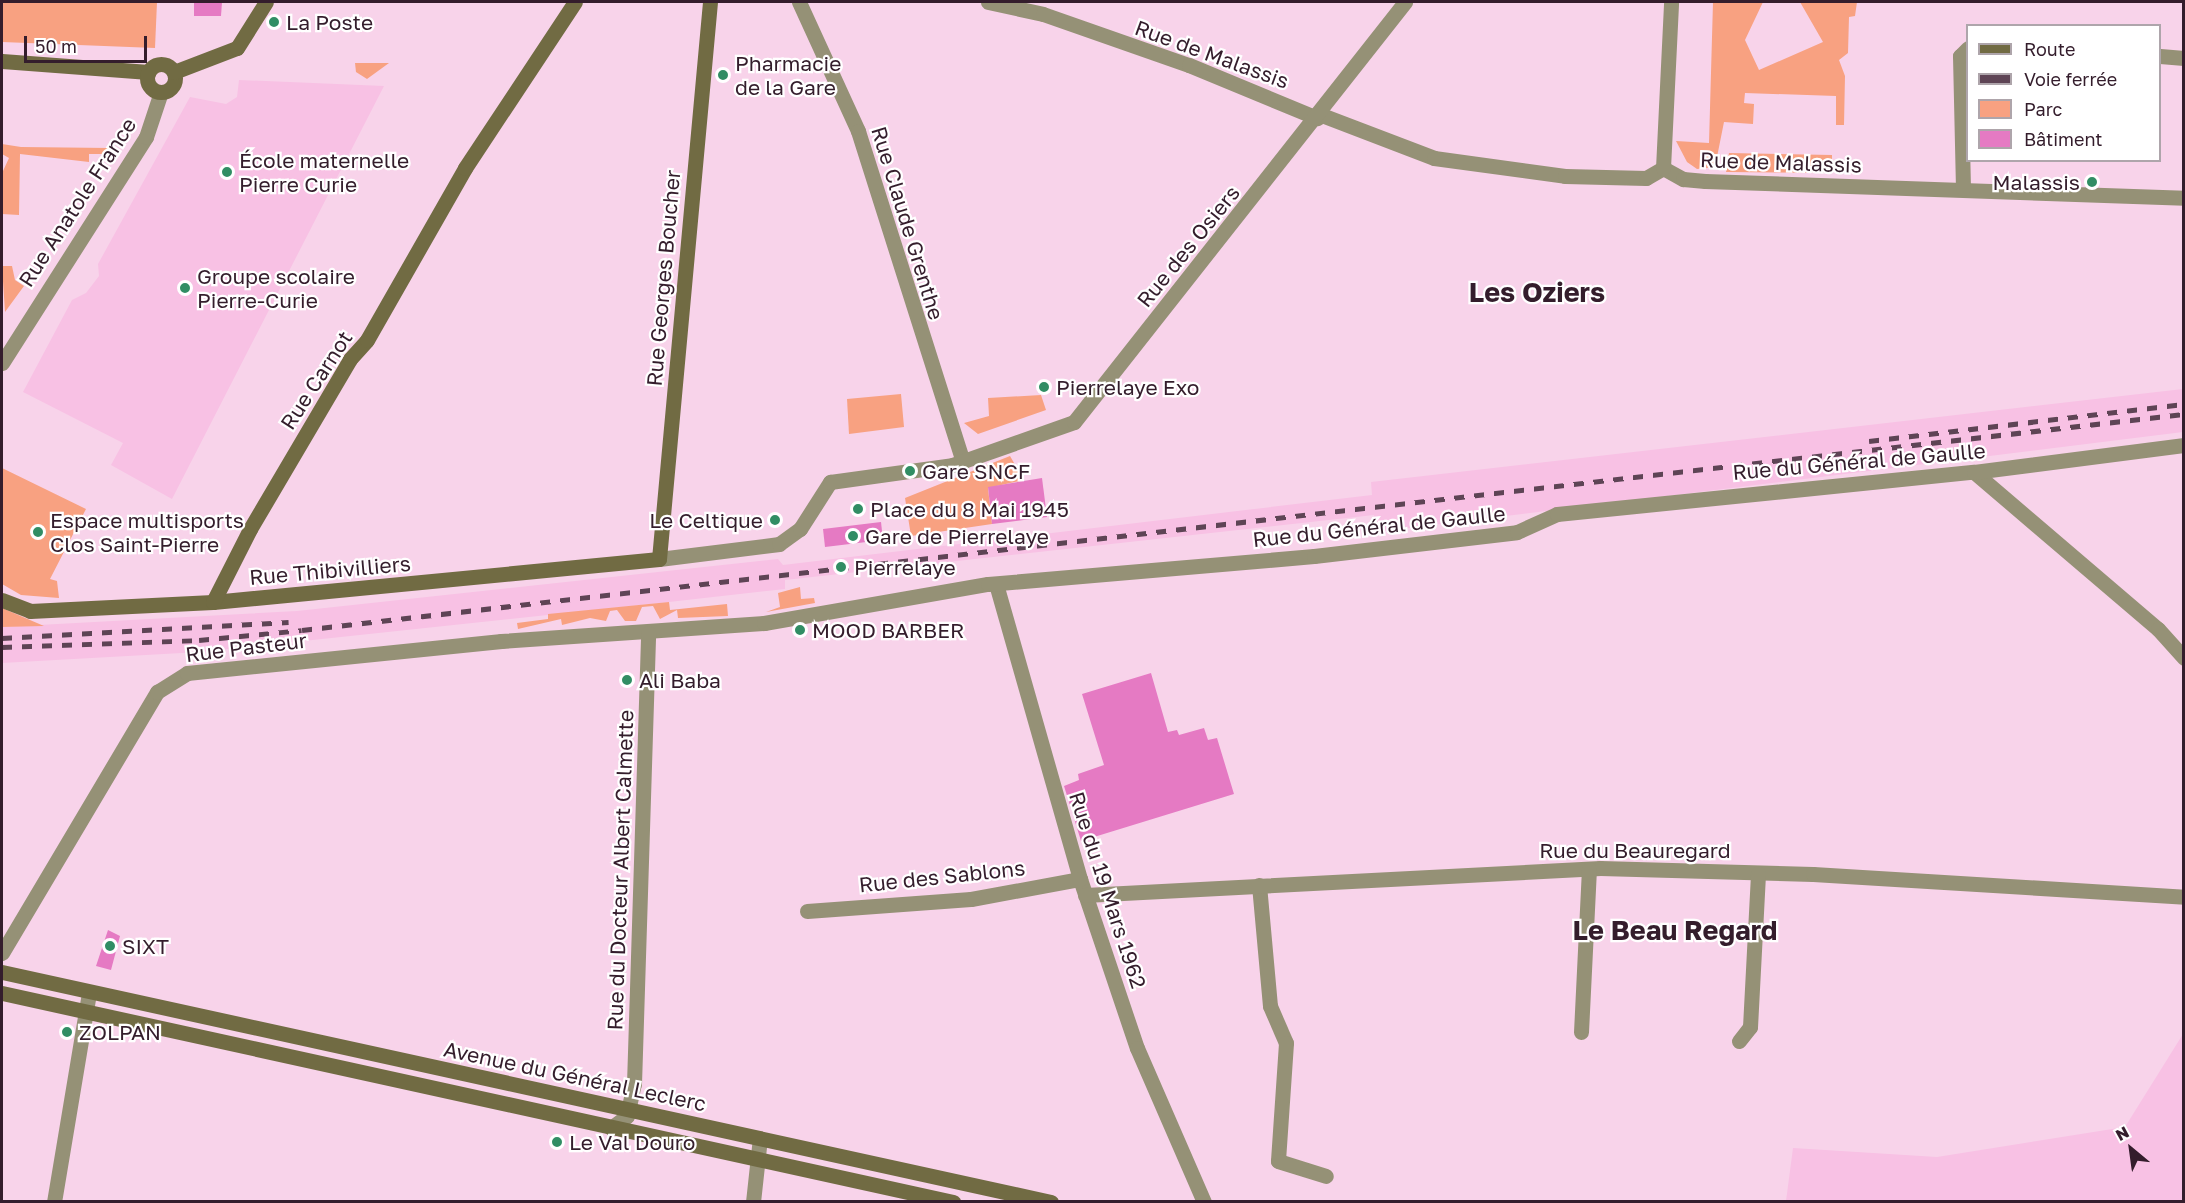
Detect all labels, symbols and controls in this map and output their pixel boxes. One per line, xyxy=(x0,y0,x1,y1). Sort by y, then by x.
place label: La Poste xyxy=(286,9,373,35)
street label: Rue de Malassis xyxy=(1132,14,1292,94)
marker: La Poste xyxy=(267,15,281,29)
scale bar xyxy=(27,24,150,62)
legend xyxy=(1966,24,2161,162)
text: 50 m xyxy=(35,35,77,57)
text: Route xyxy=(2024,38,2075,60)
place label: Pharmacie de la Gare xyxy=(735,50,841,100)
marker: Pharmacie de la Gare xyxy=(716,68,730,82)
text: Voie ferrée xyxy=(2024,68,2117,90)
text: Parc xyxy=(2024,98,2062,120)
street label: Rue Anatole France xyxy=(13,113,141,291)
street label: Rue Claude Grenthe xyxy=(867,123,949,323)
text: Bâtiment xyxy=(2024,128,2103,150)
place label: École maternelle Pierre Curie xyxy=(239,147,409,197)
street label: Rue de Malassis xyxy=(1700,147,1862,177)
marker: École maternelle Pierre Curie xyxy=(220,165,234,179)
street label: Rue Georges Boucher xyxy=(641,169,685,387)
place label: Malassis xyxy=(1992,169,2080,195)
marker: Malassis xyxy=(2085,175,2099,189)
street label: Rue des Osiers xyxy=(1131,180,1245,312)
place label: Groupe scolaire Pierre-Curie xyxy=(197,263,355,313)
district label: Les Oziers xyxy=(1469,277,1605,309)
marker: Groupe scolaire Pierre-Curie xyxy=(178,281,192,295)
street label: Rue Carnot xyxy=(275,326,357,434)
place label: Pierrelaye Exo xyxy=(1056,374,1199,400)
marker: Pierrelaye Exo xyxy=(1037,380,1051,394)
street label: Rue du Général de Gaulle xyxy=(1731,437,1987,485)
place label: Gare SNCF xyxy=(922,458,1030,484)
marker: Gare SNCF xyxy=(903,464,917,478)
place label: Place du 8 Mai 1945 xyxy=(870,496,1069,522)
street label: Rue du Général de Gaulle xyxy=(1251,500,1507,552)
marker: Place du 8 Mai 1945 xyxy=(851,502,865,516)
place label: Espace multisports Clos Saint-Pierre xyxy=(50,507,244,557)
place label: Le Celtique xyxy=(649,507,763,533)
marker: Le Celtique xyxy=(768,513,782,527)
place label: Gare de Pierrelaye xyxy=(865,523,1049,549)
marker: Espace multisports Clos Saint-Pierre xyxy=(31,525,45,539)
marker: Gare de Pierrelaye xyxy=(846,529,860,543)
street label: Rue Thibivilliers xyxy=(248,550,412,590)
place label: Pierrelaye xyxy=(854,554,956,580)
marker: Pierrelaye xyxy=(832,558,850,576)
place label: MOOD BARBER xyxy=(812,617,964,643)
marker: MOOD BARBER xyxy=(793,623,807,637)
street label: Rue Pasteur xyxy=(184,627,308,667)
place label: Ali Baba xyxy=(639,667,721,693)
marker: Ali Baba xyxy=(620,673,634,687)
street label: Rue du Docteur Albert Calmette xyxy=(602,709,638,1031)
street label: Rue du 19 Mars 1962 xyxy=(1064,788,1152,992)
street label: Rue du Beauregard xyxy=(1539,837,1731,863)
street label: Rue des Sablons xyxy=(858,855,1026,897)
district label: Le Beau Regard xyxy=(1573,915,1777,947)
place label: SIXT xyxy=(122,933,169,959)
marker: SIXT xyxy=(103,939,117,953)
place label: ZOLPAN xyxy=(79,1019,161,1045)
marker: ZOLPAN xyxy=(60,1025,74,1039)
street label: Avenue du Général Leclerc xyxy=(441,1036,709,1116)
north arrow xyxy=(2101,1119,2161,1179)
text: N xyxy=(2112,1122,2132,1145)
place label: Le Val Douro xyxy=(569,1129,695,1155)
marker: Le Val Douro xyxy=(550,1135,564,1149)

